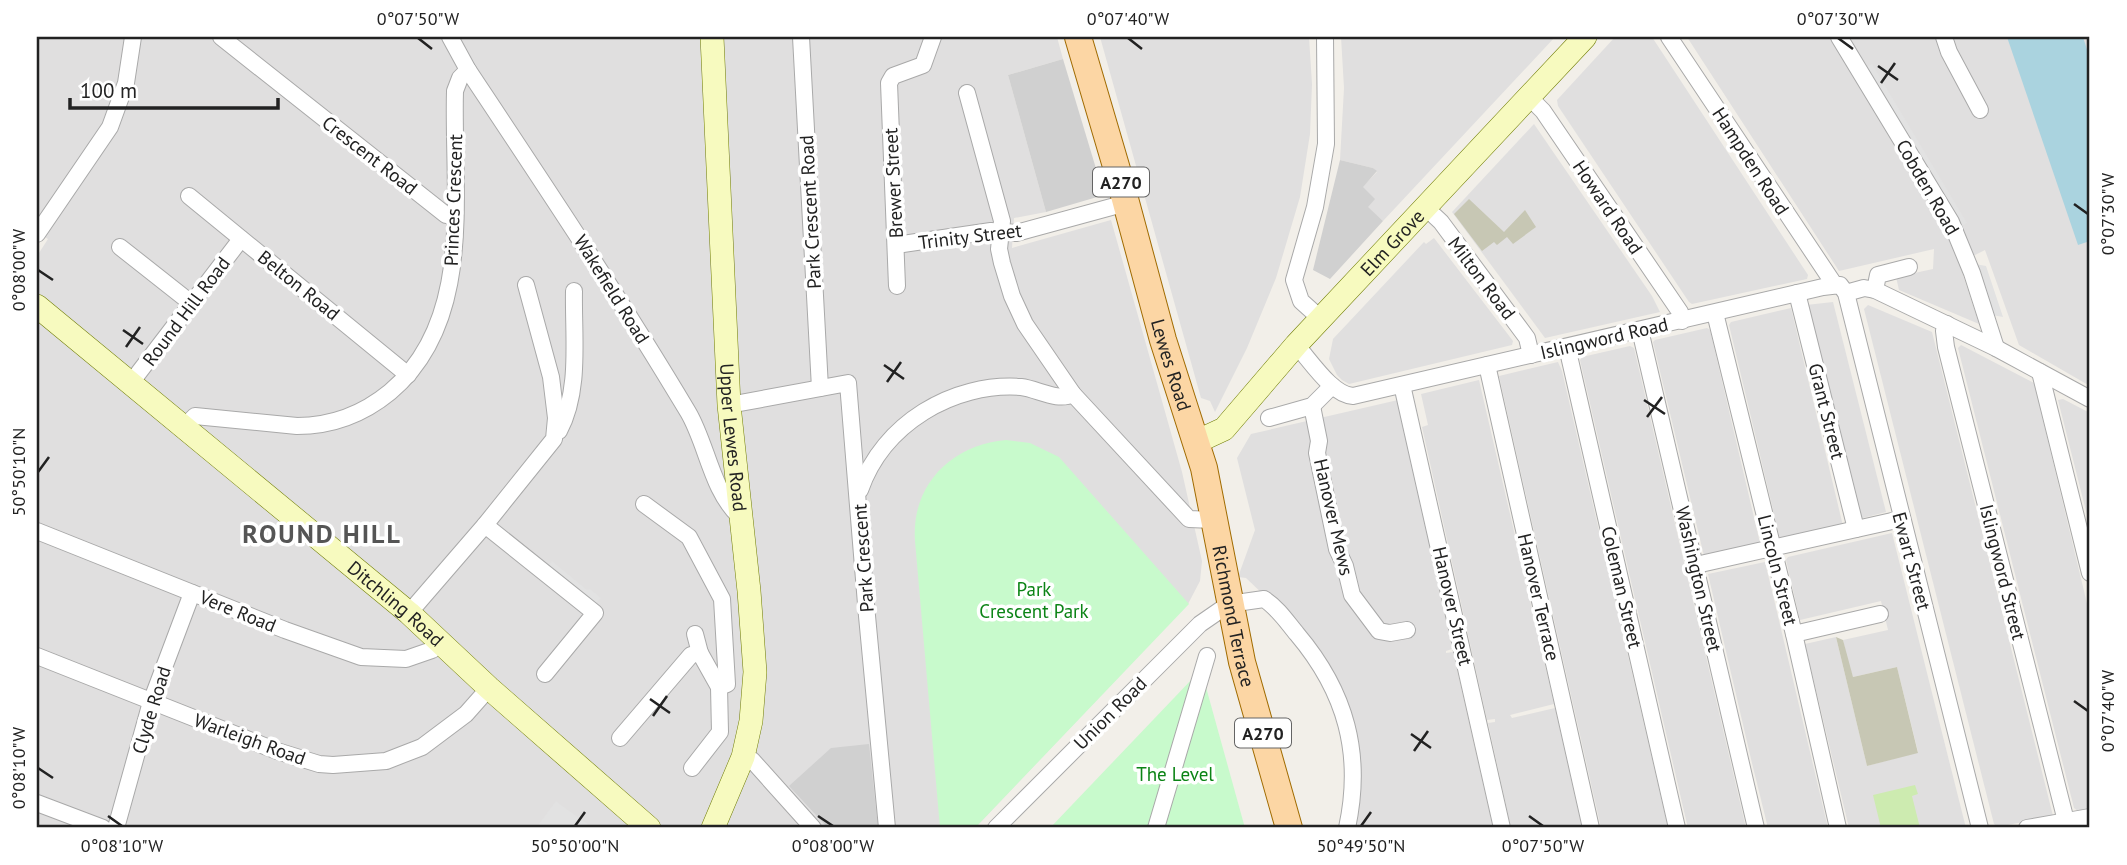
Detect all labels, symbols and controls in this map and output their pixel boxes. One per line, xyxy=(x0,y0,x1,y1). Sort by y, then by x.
text: 0°07'50"W xyxy=(377,7,459,30)
text: 0°07'40"W xyxy=(1087,7,1169,30)
text: 0°07'30"W xyxy=(1797,7,1879,30)
scale bar xyxy=(70,66,278,110)
text: 100 m xyxy=(80,77,137,104)
street label: Hampden Road xyxy=(1707,103,1795,219)
street label: Crescent Road xyxy=(317,110,423,200)
street label: Brewer Street xyxy=(878,127,908,239)
street label: Princes Crescent xyxy=(439,133,467,266)
street label: Park Crescent Road xyxy=(794,134,826,290)
street label: Cobden Road xyxy=(1891,135,1965,239)
street label: Howard Road xyxy=(1568,155,1648,259)
road number: A270 xyxy=(1093,168,1149,196)
text: 0°07'30"W xyxy=(2096,173,2119,255)
street label: Elm Grove xyxy=(1355,204,1429,281)
street label: Trinity Street xyxy=(917,218,1024,254)
text: 0°08'00"W xyxy=(7,229,30,311)
street label: Wakefield Road xyxy=(569,230,655,348)
street label: Milton Road xyxy=(1443,232,1521,324)
street label: Belton Road xyxy=(253,245,345,325)
street label: Round Hill Road xyxy=(137,252,235,370)
street label: Islingword Road xyxy=(1538,312,1670,364)
street label: Lewes Road xyxy=(1146,316,1197,414)
street label: Grant Street xyxy=(1804,361,1851,462)
street label: Upper Lewes Road xyxy=(715,363,752,513)
text: 50°50'10"N xyxy=(7,428,30,516)
street label: Hanover Mews xyxy=(1309,456,1359,578)
street label: Park Crescent xyxy=(847,502,879,613)
street label: Islingword Street xyxy=(1975,502,2032,643)
street label: Washington Street xyxy=(1671,504,1728,655)
street label: Ewart Street xyxy=(1887,509,1937,613)
street label: Lincoln Street xyxy=(1753,512,1803,628)
district label: ROUND HILL xyxy=(242,517,402,550)
street label: Coleman Street xyxy=(1596,524,1648,651)
street label: Hanover Terrace xyxy=(1513,531,1565,663)
street label: Richmond Terrace xyxy=(1207,543,1260,690)
street label: Hanover Street xyxy=(1428,544,1478,668)
street label: Ditchling Road xyxy=(343,555,449,651)
park label: Park Crescent Park xyxy=(979,577,1089,623)
street label: Vere Road xyxy=(195,584,280,637)
street label: Clyde Road xyxy=(126,663,176,757)
text: 0°07'40"W xyxy=(2096,670,2119,752)
street label: Union Road xyxy=(1068,671,1152,755)
street label: Warleigh Road xyxy=(191,708,309,770)
road number: A270 xyxy=(1235,718,1291,748)
text: 0°08'10"W xyxy=(7,727,30,809)
park label: The Level xyxy=(1136,762,1214,786)
text: 0°08'10"W xyxy=(81,834,163,857)
text: 50°50'00"N xyxy=(531,834,619,857)
text: 0°08'00"W xyxy=(792,834,874,857)
text: 50°49'50"N xyxy=(1317,834,1405,857)
text: 0°07'50"W xyxy=(1502,834,1584,857)

